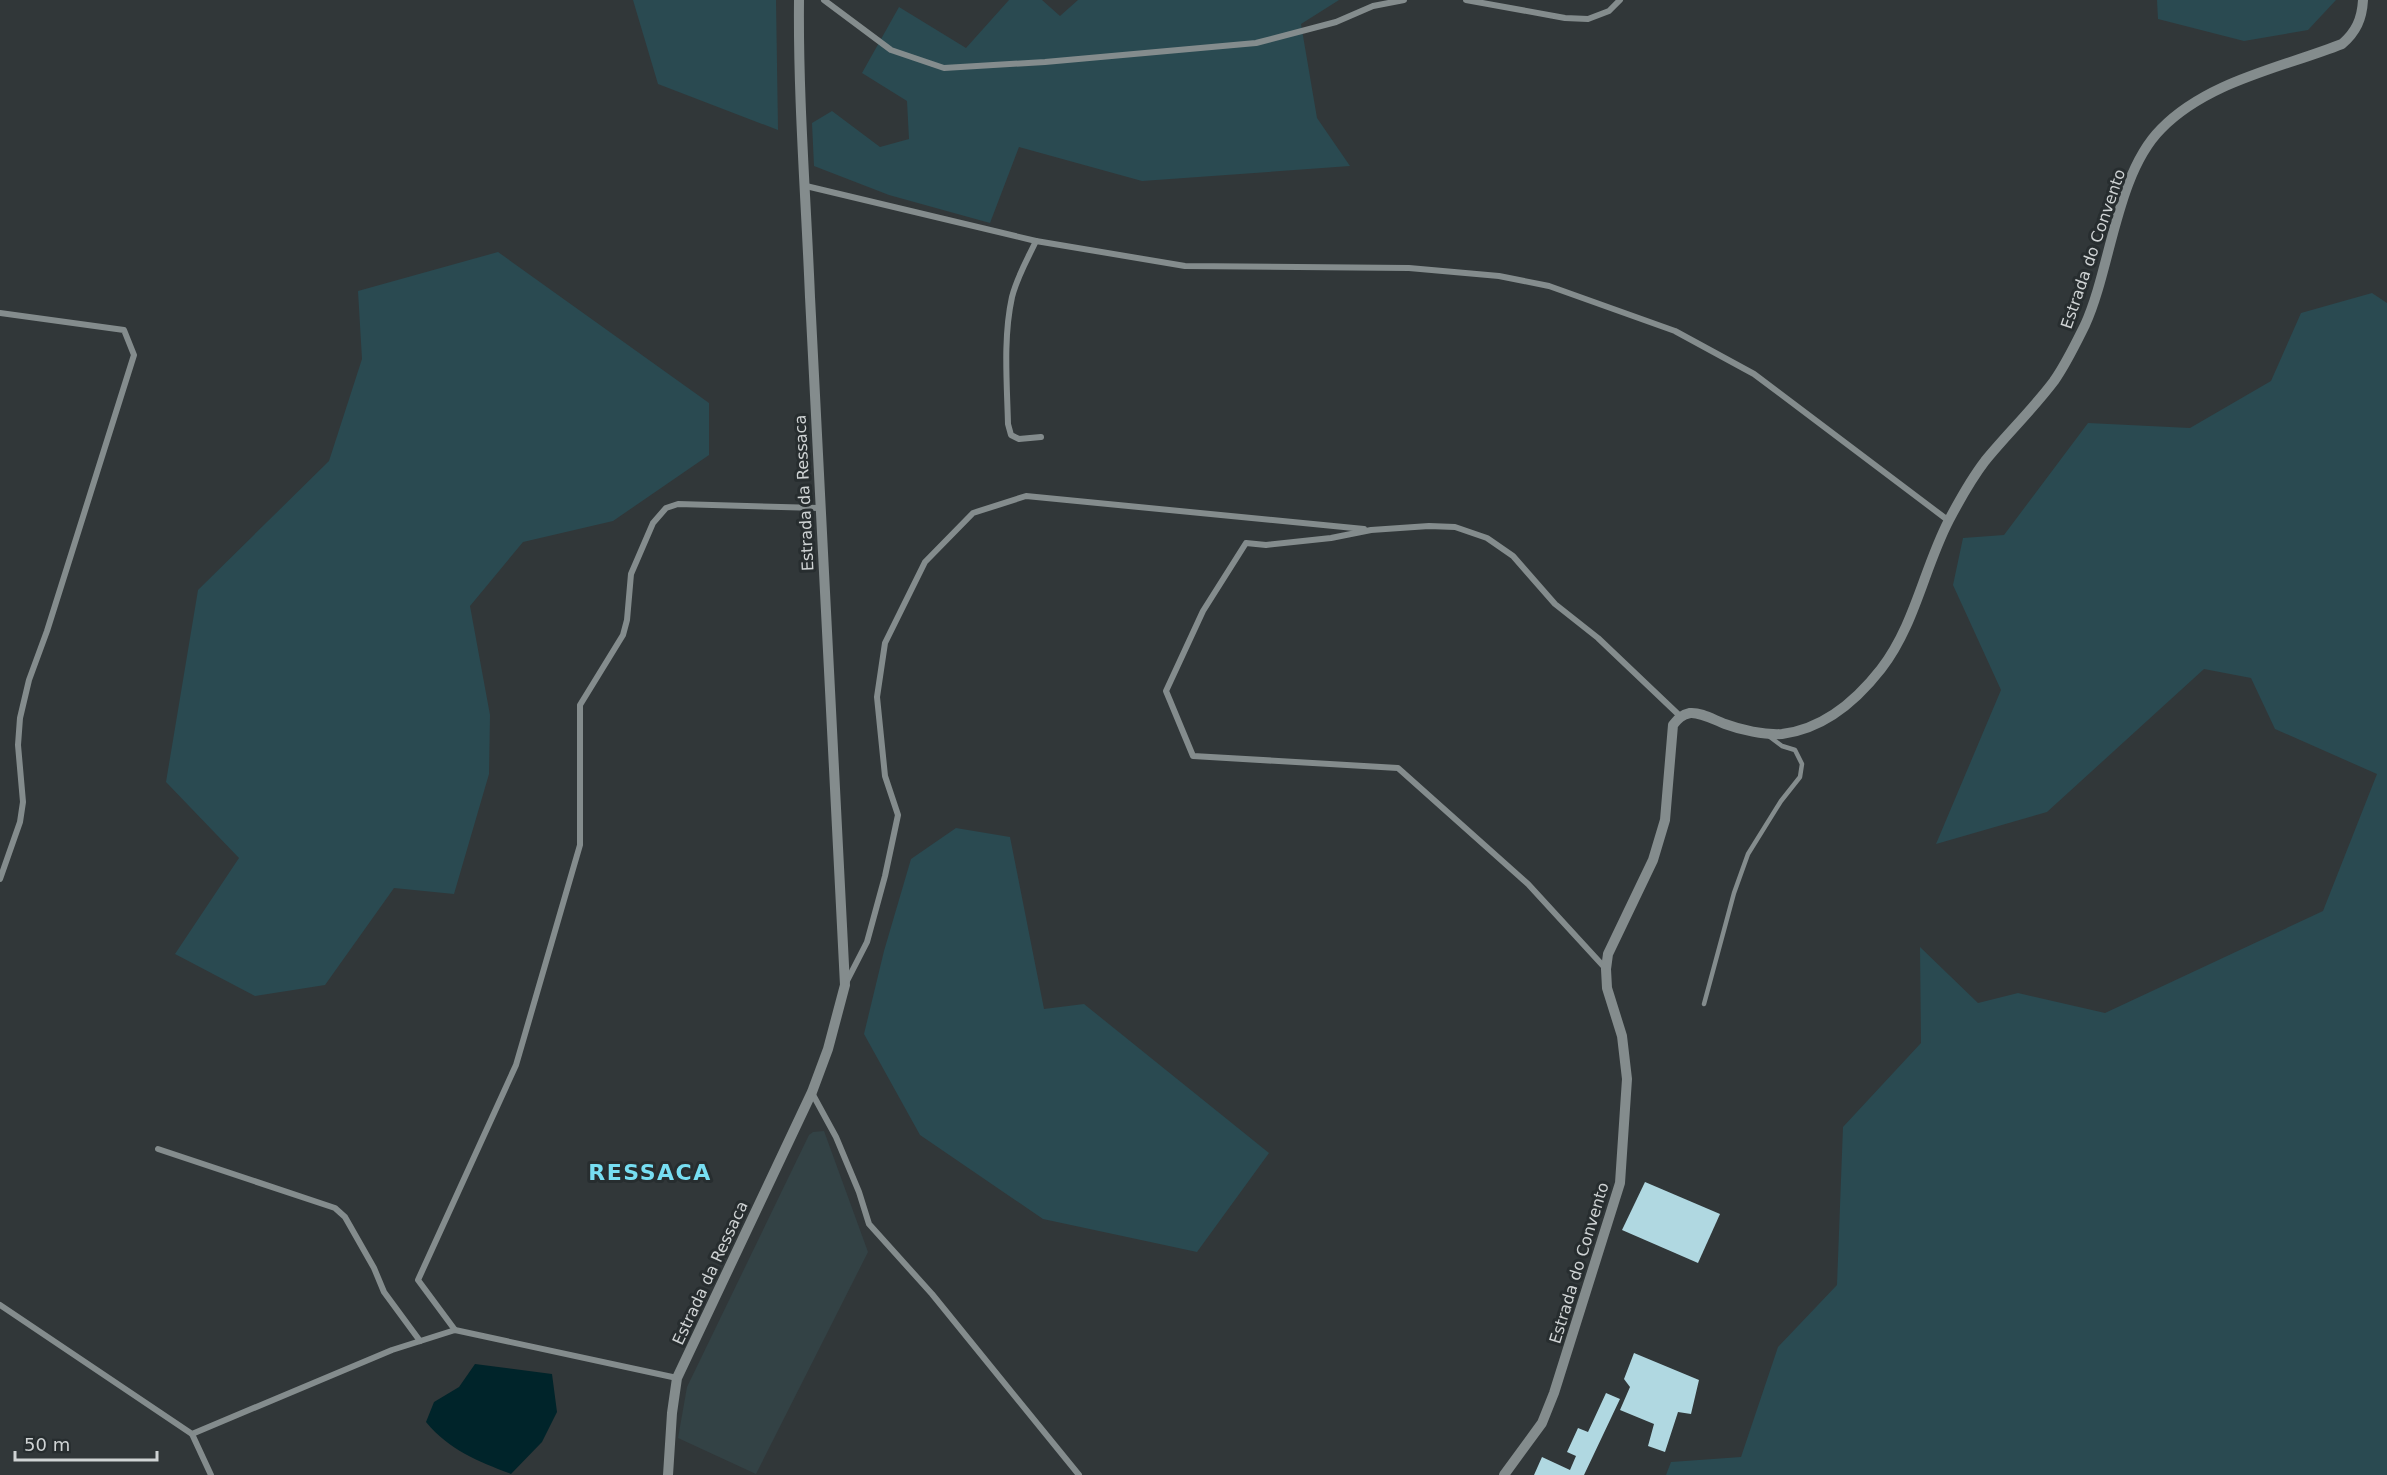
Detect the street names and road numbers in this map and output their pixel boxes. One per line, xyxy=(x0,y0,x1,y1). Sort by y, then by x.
street label: Estrada do Convento xyxy=(2057,167,2129,331)
street label: Estrada da Ressaca xyxy=(790,414,818,572)
street label: Estrada do Convento xyxy=(1545,1180,1613,1346)
street label: Estrada da Ressaca xyxy=(668,1198,752,1348)

